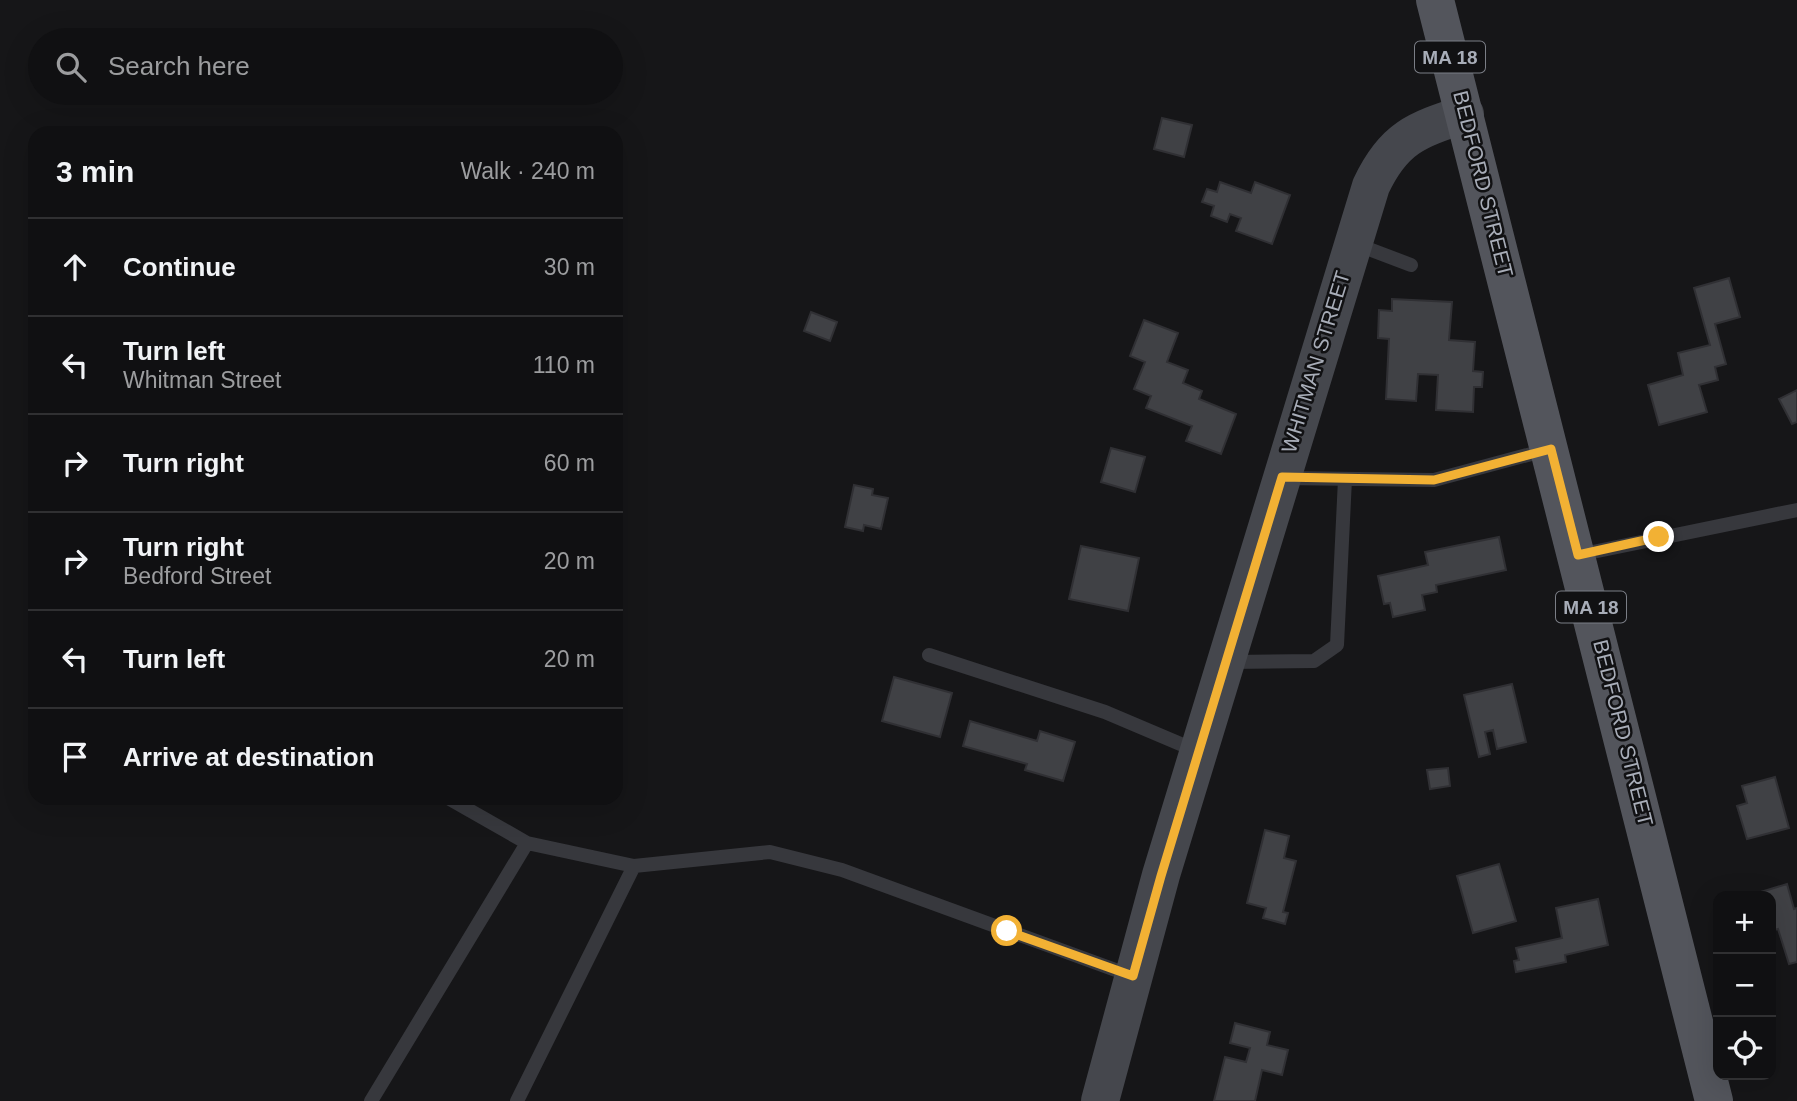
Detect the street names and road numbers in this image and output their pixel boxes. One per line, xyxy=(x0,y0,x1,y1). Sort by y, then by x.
road number: MA 18 xyxy=(1415,41,1485,72)
street label: BEDFORD STREET xyxy=(1449,88,1518,280)
street label: WHITMAN STREET xyxy=(1277,268,1354,456)
road number: MA 18 xyxy=(1556,592,1626,622)
street label: BEDFORD STREET xyxy=(1589,637,1658,829)

